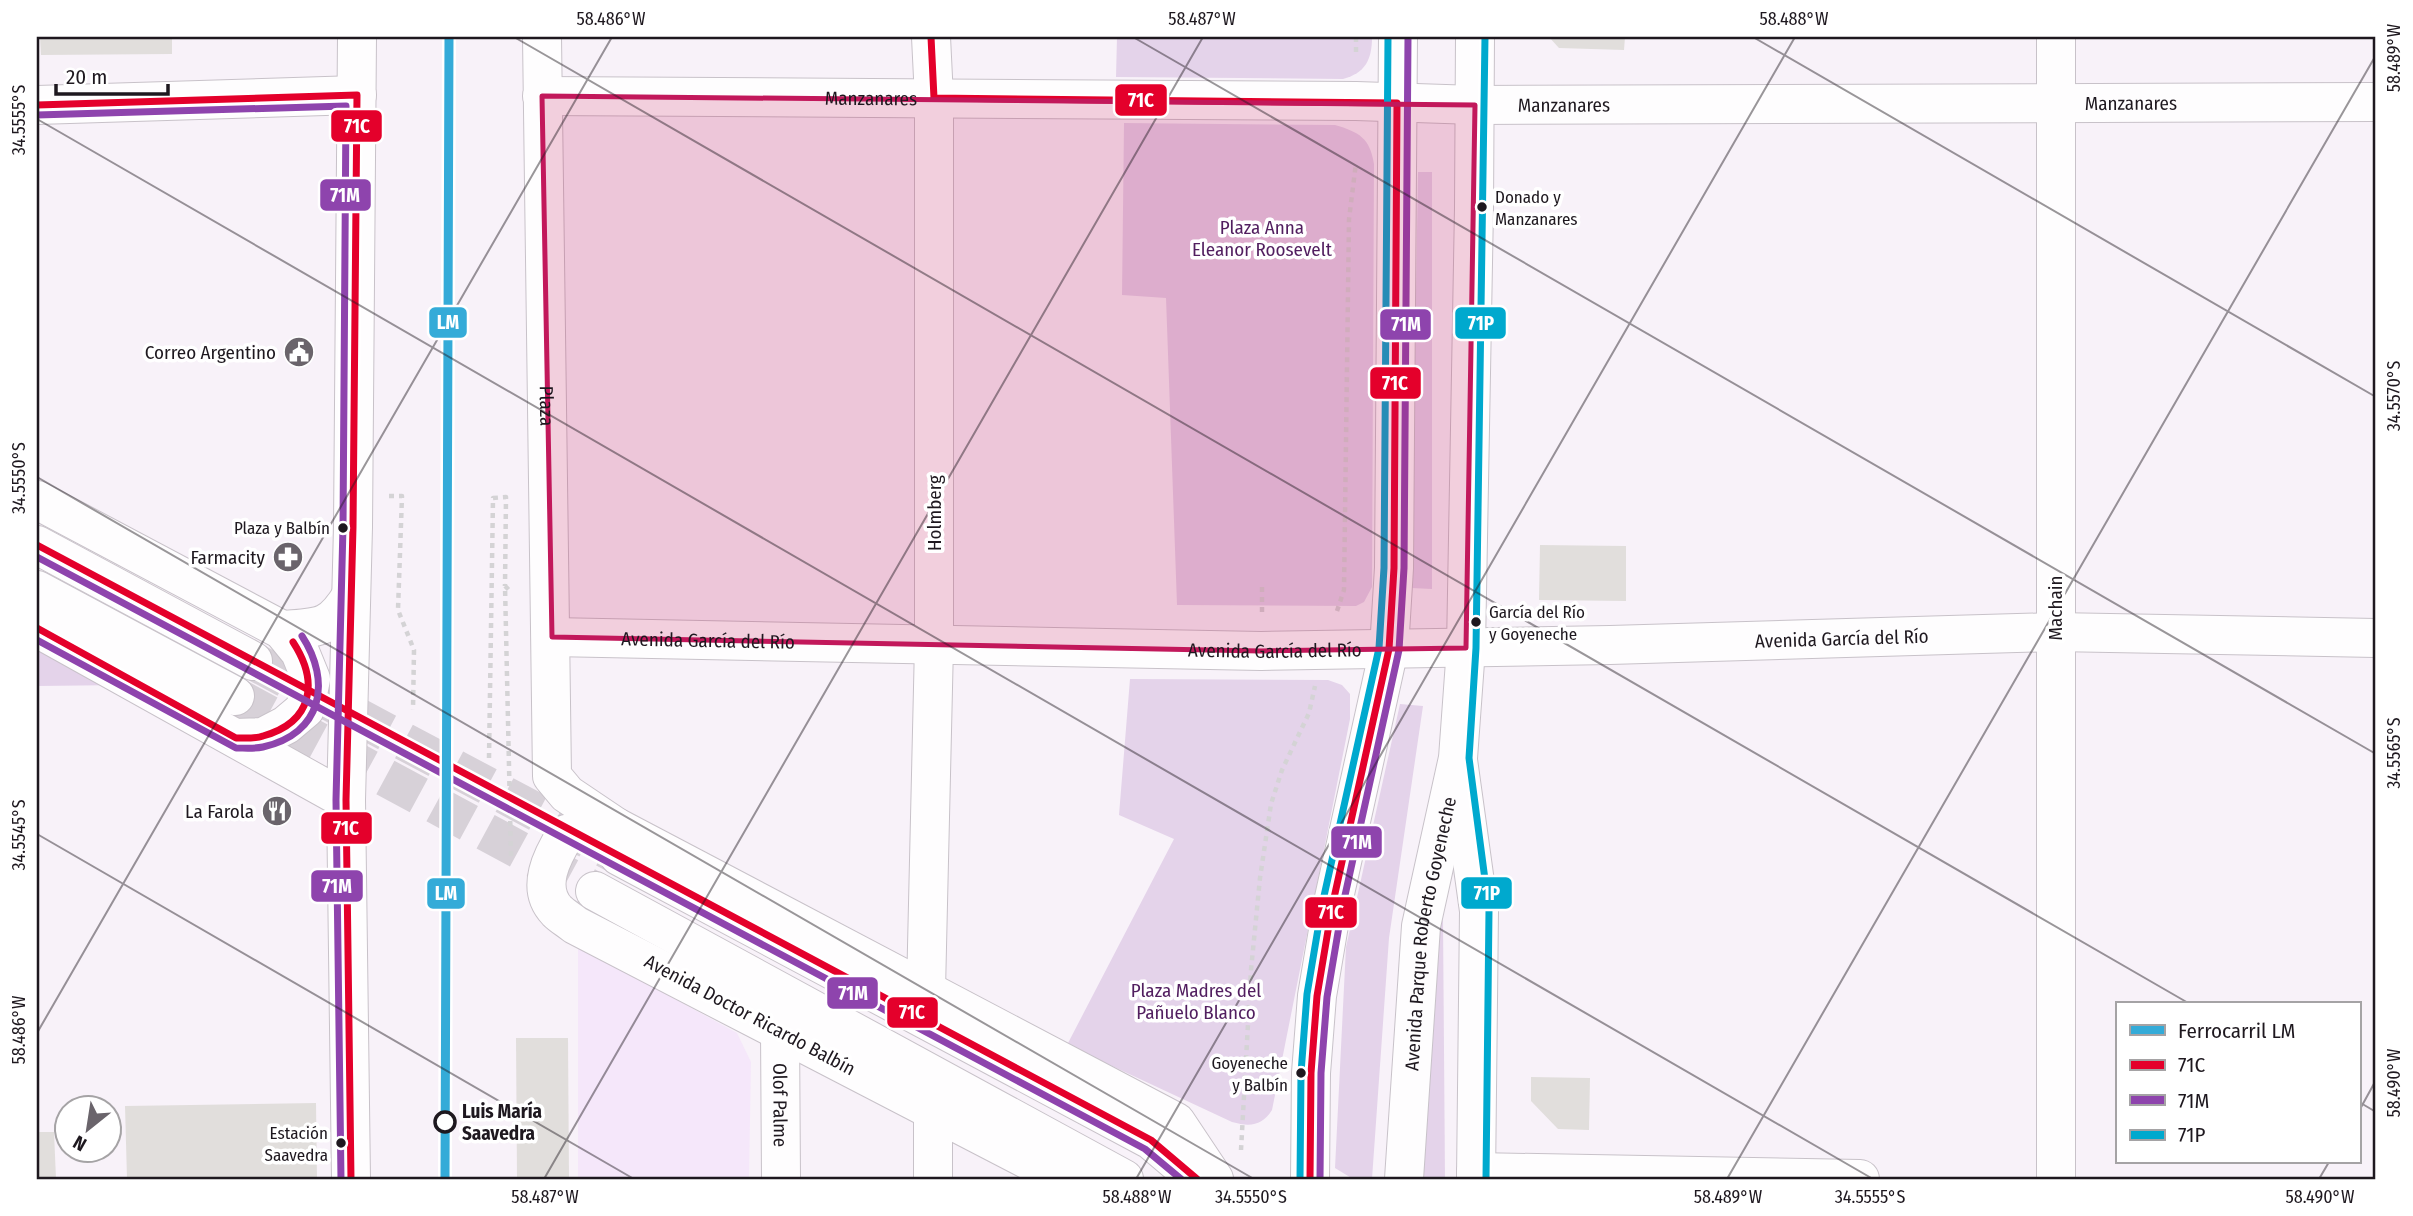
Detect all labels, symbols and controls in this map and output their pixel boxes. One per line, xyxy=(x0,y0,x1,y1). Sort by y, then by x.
text: 58.486°W xyxy=(577,8,646,30)
text: 58.487°W xyxy=(1168,8,1236,30)
text: 58.488°W xyxy=(1759,8,1829,30)
text: 58.489°W xyxy=(2383,23,2405,92)
scale bar xyxy=(56,52,168,96)
text: 20 m xyxy=(66,64,107,90)
line badge: 71C xyxy=(1114,83,1168,117)
text: 34.5555°S xyxy=(8,85,30,155)
street label: Manzanares xyxy=(825,86,917,110)
text: 71C xyxy=(1128,89,1154,112)
street label: Manzanares xyxy=(2085,91,2177,114)
street label: Manzanares xyxy=(1518,93,1610,116)
line badge: 71C xyxy=(330,109,383,143)
text: 71C xyxy=(344,115,370,138)
line badge: 71M xyxy=(319,178,372,212)
text: 71M xyxy=(330,184,360,207)
place label: Donado y Manzanares xyxy=(1495,187,1578,230)
marker: Donado y Manzanares xyxy=(1475,200,1489,214)
park label: Plaza Anna Eleanor Roosevelt xyxy=(1192,216,1333,261)
line badge: LM xyxy=(428,306,468,339)
line badge: 71P xyxy=(1454,306,1507,340)
line badge: 71M xyxy=(1379,308,1432,341)
text: LM xyxy=(437,311,459,334)
text: 71P xyxy=(1468,312,1495,335)
text: 71M xyxy=(1391,313,1421,336)
public building icon: Correo Argentino xyxy=(282,335,316,369)
place label: Correo Argentino xyxy=(145,341,276,364)
text: 34.5570°S xyxy=(2383,361,2405,431)
line badge: 71C xyxy=(1369,366,1422,400)
text: 71C xyxy=(1382,372,1408,395)
street label: Plaza xyxy=(535,386,559,426)
text: 34.5550°S xyxy=(8,442,30,514)
street label: Holmberg xyxy=(923,475,946,551)
place label: Plaza y Balbín xyxy=(234,518,330,539)
marker: Plaza y Balbín xyxy=(336,521,350,535)
pharmacy icon: Farmacity xyxy=(271,540,305,574)
place label: Farmacity xyxy=(190,546,266,569)
street label: Machain xyxy=(2044,575,2067,641)
place label: García del Río y Goyeneche xyxy=(1489,602,1585,645)
marker: García del Río y Goyeneche xyxy=(1469,615,1483,629)
street label: Avenida García del Río xyxy=(1754,624,1929,652)
street label: Avenida García del Río xyxy=(621,627,795,653)
street label: Avenida García del Río xyxy=(1188,638,1362,663)
text: 34.5565°S xyxy=(2383,717,2405,789)
restaurant icon: La Farola xyxy=(260,794,294,828)
street label: Avenida Parque Roberto Goyeneche xyxy=(1400,795,1461,1072)
text: 34.5545°S xyxy=(8,799,30,871)
place label: La Farola xyxy=(185,800,254,823)
line badge: 71C xyxy=(320,811,373,845)
text: 71C xyxy=(333,817,359,840)
line badge: 71M xyxy=(1330,825,1383,859)
text: 71M xyxy=(1342,831,1372,854)
line badge: 71M xyxy=(310,869,364,903)
text: 71M xyxy=(322,875,352,898)
line badge: 71P xyxy=(1460,876,1513,910)
line badge: LM xyxy=(426,877,466,910)
text: LM xyxy=(435,882,457,905)
text: 71P xyxy=(1474,882,1501,905)
line badge: 71C xyxy=(1304,896,1358,929)
text: 71C xyxy=(1318,901,1344,924)
street label: Avenida Doctor Ricardo Balbín xyxy=(641,950,859,1080)
line badge: 71M xyxy=(826,976,879,1010)
park label: Plaza Madres del Pañuelo Blanco xyxy=(1131,979,1261,1024)
text: 71M xyxy=(838,982,868,1005)
text: 58.486°W xyxy=(8,995,30,1064)
line badge: 71C xyxy=(886,996,939,1029)
text: 71C xyxy=(899,1001,925,1024)
legend xyxy=(2116,1002,2360,1164)
text: Ferrocarril LM xyxy=(2178,1018,2295,1044)
text: 58.490°W xyxy=(2383,1048,2405,1117)
text: 71C xyxy=(2178,1052,2205,1078)
place label: Goyeneche y Balbín xyxy=(1211,1053,1288,1096)
street label: Olof Palme xyxy=(769,1063,792,1147)
marker: Goyeneche y Balbín xyxy=(1294,1066,1308,1080)
text: 71M xyxy=(2178,1088,2209,1114)
north arrow xyxy=(52,1094,122,1164)
place label: Luis María Saavedra xyxy=(462,1100,542,1145)
marker: Luis María Saavedra xyxy=(434,1111,456,1133)
text: 71P xyxy=(2178,1122,2205,1148)
place label: Estación Saavedra xyxy=(265,1123,328,1166)
text: N xyxy=(69,1130,90,1156)
marker: Estación Saavedra xyxy=(334,1136,348,1150)
text: 58.487°W xyxy=(511,1186,579,1208)
text: 58.488°W xyxy=(1102,1186,1172,1208)
text: 34.5550°S xyxy=(1215,1186,1287,1208)
text: 58.489°W xyxy=(1694,1186,1763,1208)
text: 34.5555°S xyxy=(1835,1186,1905,1208)
text: 58.490°W xyxy=(2286,1186,2355,1208)

